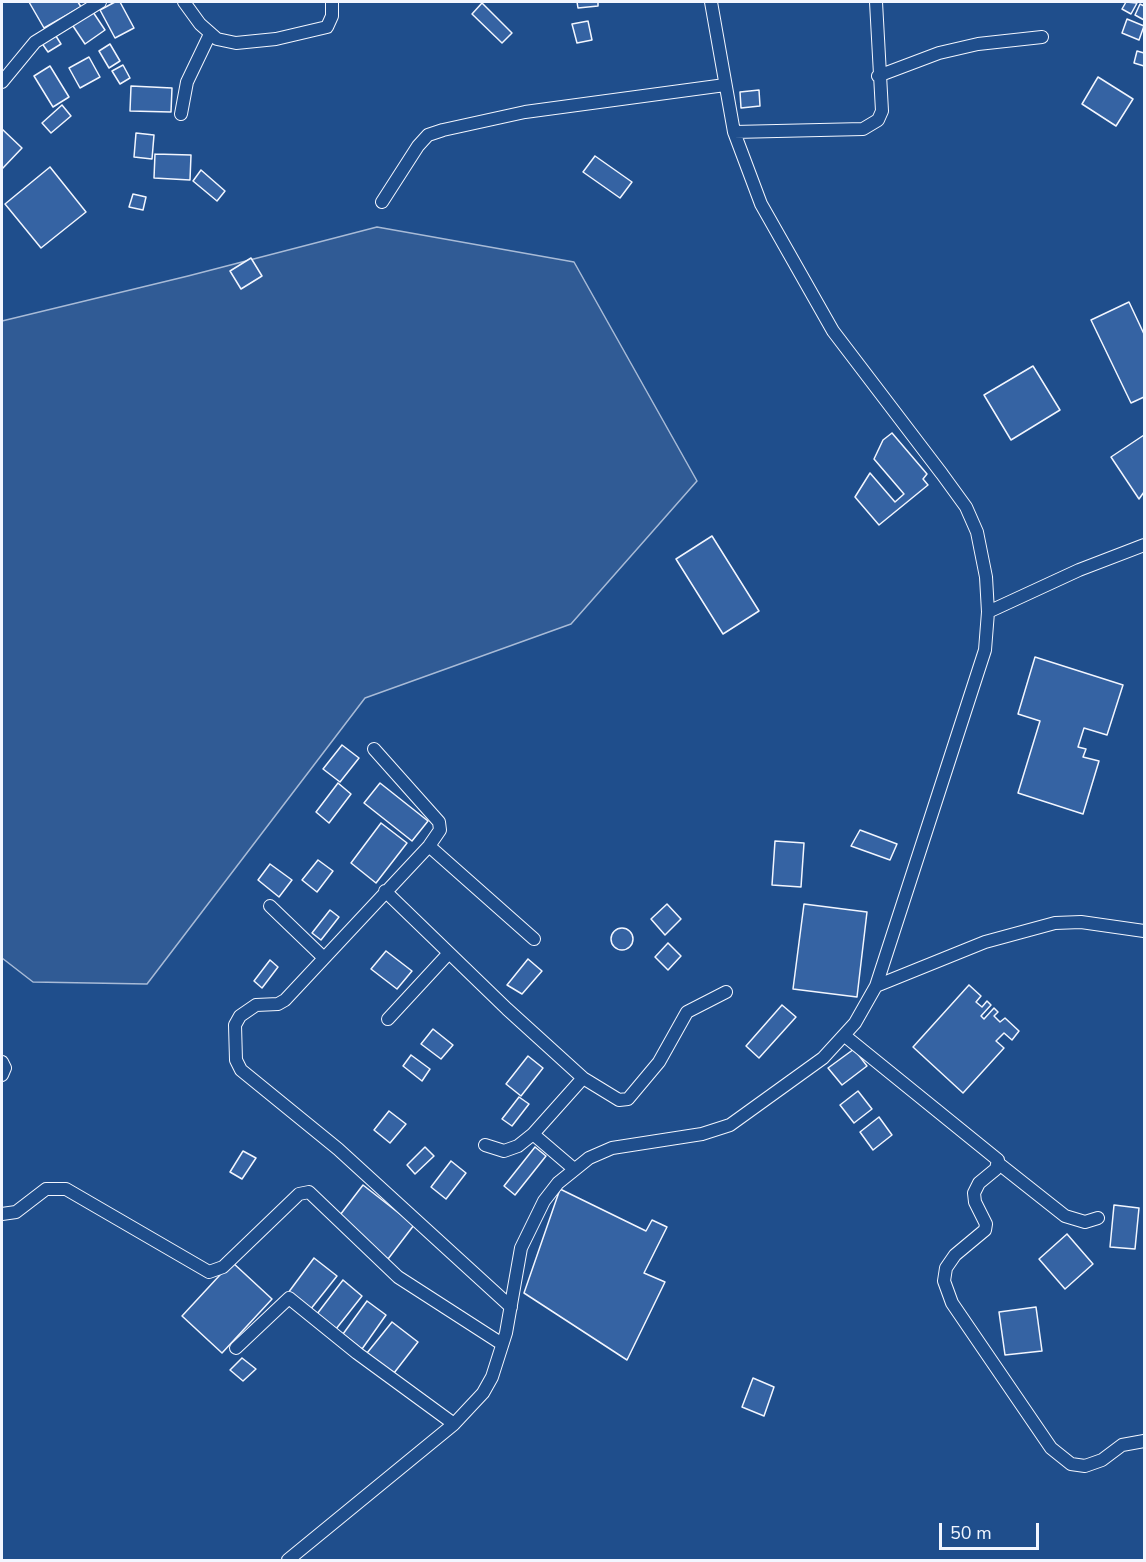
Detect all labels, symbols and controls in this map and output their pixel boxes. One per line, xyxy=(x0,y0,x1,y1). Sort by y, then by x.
scale bar xyxy=(942,1511,1042,1549)
text: 50 m xyxy=(950,1521,992,1545)

